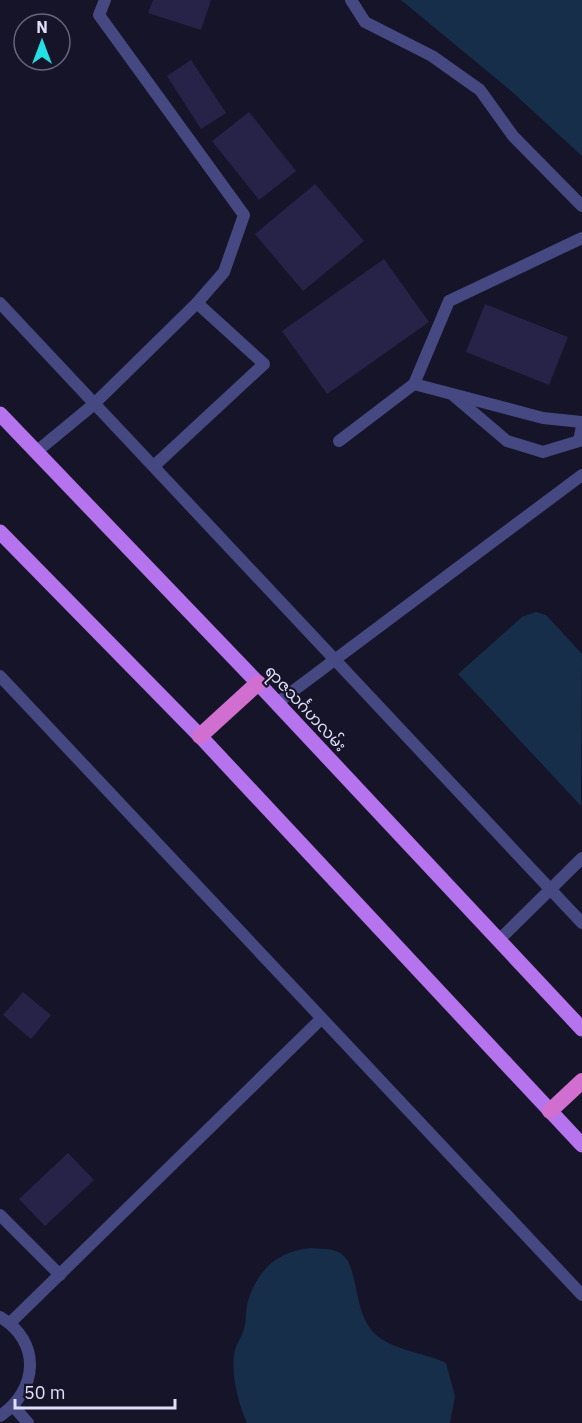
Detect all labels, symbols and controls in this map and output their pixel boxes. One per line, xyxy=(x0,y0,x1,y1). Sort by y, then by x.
north arrow xyxy=(12,12,72,72)
text: N xyxy=(36,17,48,37)
street label: ရာဇသင်္ဂဟလမ်း xyxy=(258,660,352,758)
scale bar xyxy=(15,1372,176,1410)
text: 50 m xyxy=(24,1381,66,1404)

